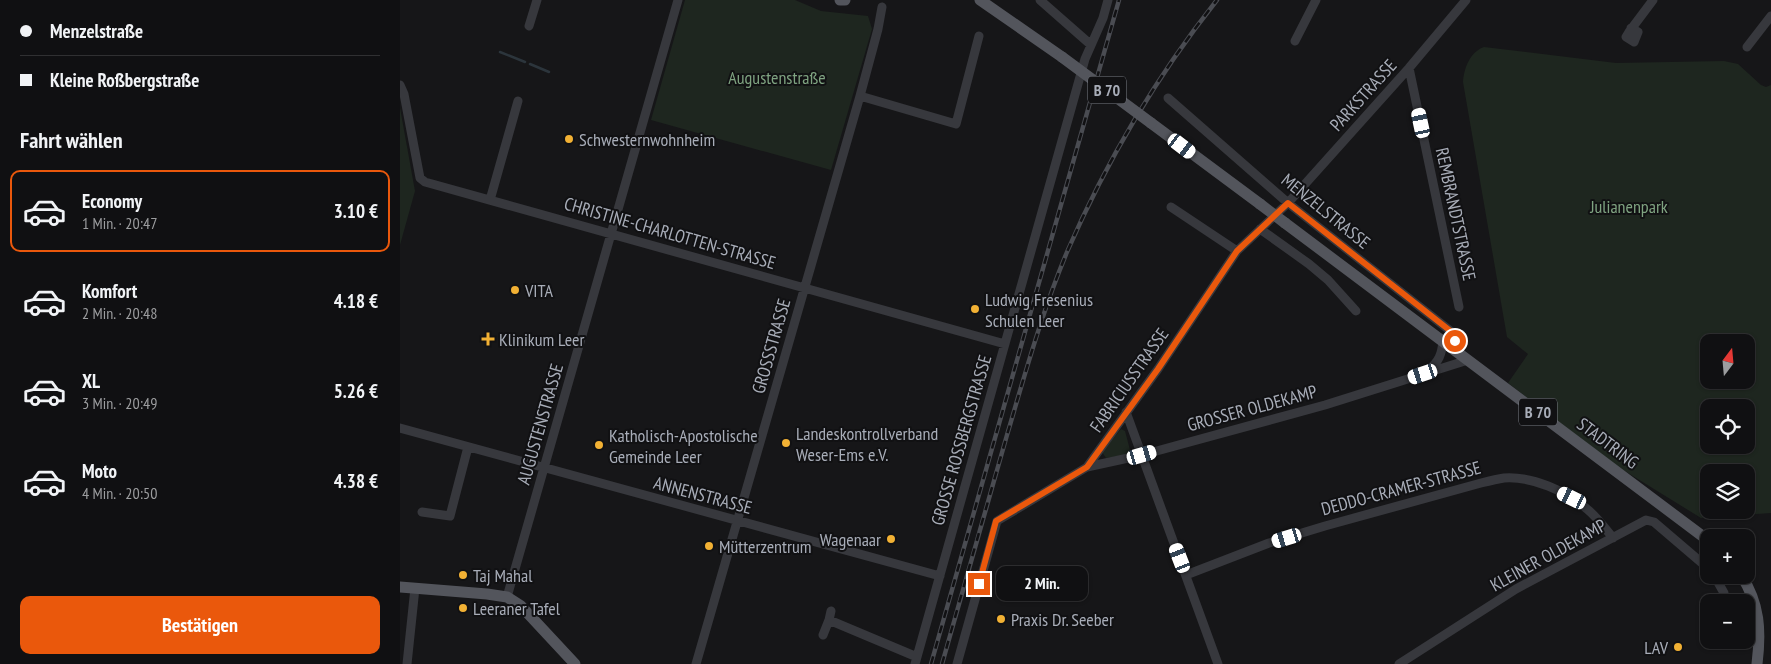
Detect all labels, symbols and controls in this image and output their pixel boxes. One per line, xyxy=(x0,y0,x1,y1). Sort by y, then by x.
text: Menzelstraße xyxy=(50,19,143,43)
street label: PARKSTRASSE xyxy=(1325,54,1401,136)
park label: Augustenstraße xyxy=(728,66,826,89)
text: Kleine Roßbergstraße xyxy=(50,68,199,92)
road number: B 70 xyxy=(1088,76,1126,104)
car xyxy=(1410,107,1431,139)
text: Fahrt wählen xyxy=(20,126,123,154)
place label: Schwesternwohnheim xyxy=(579,128,715,151)
car xyxy=(1165,131,1198,161)
marker: Schwesternwohnheim xyxy=(563,133,575,145)
street label: REMBRANDTSTRASSE xyxy=(1431,145,1481,283)
street label: MENZELSTRASSE xyxy=(1277,168,1375,254)
icon: car xyxy=(22,189,67,234)
text: Economy xyxy=(82,189,142,213)
street label: CHRISTINE-CHARLOTTEN-STRASSE xyxy=(562,192,778,274)
park label: Julianenpark xyxy=(1589,195,1668,218)
text: 3.10 € xyxy=(334,199,378,223)
text: 1 Min. · 20:47 xyxy=(82,213,157,233)
icon: car xyxy=(22,279,67,324)
text: Komfort xyxy=(82,279,137,303)
place label: VITA xyxy=(524,279,554,302)
marker: VITA xyxy=(509,284,521,296)
place label: Ludwig Fresenius Schulen Leer xyxy=(985,288,1093,332)
text: 4.18 € xyxy=(334,289,378,313)
street label: GROSSSTRASSE xyxy=(746,296,796,396)
text: 2 Min. · 20:48 xyxy=(82,303,157,323)
marker: Ludwig Fresenius Schulen Leer xyxy=(969,303,981,315)
street label: FABRICIUSSTRASSE xyxy=(1084,323,1174,437)
place label: Klinikum Leer xyxy=(499,328,585,351)
route start xyxy=(1444,330,1466,352)
marker: Klinikum Leer xyxy=(481,332,495,346)
north arrow xyxy=(1700,334,1755,389)
map controls xyxy=(1700,334,1755,649)
street label: GROSSE ROSSBERGSTRASSE xyxy=(926,352,996,528)
street label: AUGUSTENSTRASSE xyxy=(512,361,568,487)
car xyxy=(1406,362,1439,386)
icon: car xyxy=(22,369,67,414)
text: XL xyxy=(82,369,100,393)
text: 5.26 € xyxy=(334,379,378,403)
street label: GROSSER OLDEKAMP xyxy=(1185,380,1319,436)
text: 3 Min. · 20:49 xyxy=(82,393,157,413)
road number: B 70 xyxy=(1519,398,1557,426)
button: locate xyxy=(1700,399,1755,454)
street label: STADTRING xyxy=(1573,412,1644,474)
place label: Landeskontrollverband Weser-Ems e.V. xyxy=(796,422,938,466)
place label: Katholisch-Apostolische Gemeinde Leer xyxy=(609,424,758,468)
marker: Landeskontrollverband Weser-Ems e.V. xyxy=(780,437,792,449)
marker: Katholisch-Apostolische Gemeinde Leer xyxy=(593,439,605,451)
car xyxy=(1125,444,1158,466)
street label: DEDDO-CRAMER-STRASSE xyxy=(1319,456,1483,520)
icon: car xyxy=(22,459,67,504)
text: Moto xyxy=(82,459,117,483)
button: layers xyxy=(1700,464,1755,519)
text: 4.38 € xyxy=(334,469,378,493)
street label: ANNENSTRASSE xyxy=(651,471,755,519)
text: 4 Min. · 20:50 xyxy=(82,483,157,503)
car xyxy=(1555,485,1588,511)
street label: KLEINER OLDEKAMP xyxy=(1486,514,1610,596)
car xyxy=(1270,526,1303,550)
place label: Wagenaar xyxy=(820,528,881,551)
button: + xyxy=(1700,529,1755,584)
marker: Wagenaar xyxy=(885,533,897,545)
place label: Mütterzentrum xyxy=(719,535,811,558)
marker: Mütterzentrum xyxy=(703,540,715,552)
car xyxy=(1167,541,1192,575)
place label: Taj Mahal xyxy=(473,564,533,587)
callout: 2 Min. xyxy=(996,566,1089,602)
marker: Taj Mahal xyxy=(457,569,469,581)
route end xyxy=(968,573,990,595)
text: 2 Min. xyxy=(1024,573,1060,593)
button: − xyxy=(1700,594,1755,649)
button: Bestätigen xyxy=(20,596,380,654)
place label: Leeraner Tafel xyxy=(473,597,561,620)
marker: Leeraner Tafel xyxy=(457,602,469,614)
place label: Praxis Dr. Seeber xyxy=(1011,608,1114,631)
marker: Praxis Dr. Seeber xyxy=(995,613,1007,625)
place label: LAV xyxy=(1644,636,1669,659)
marker: LAV xyxy=(1672,641,1684,653)

